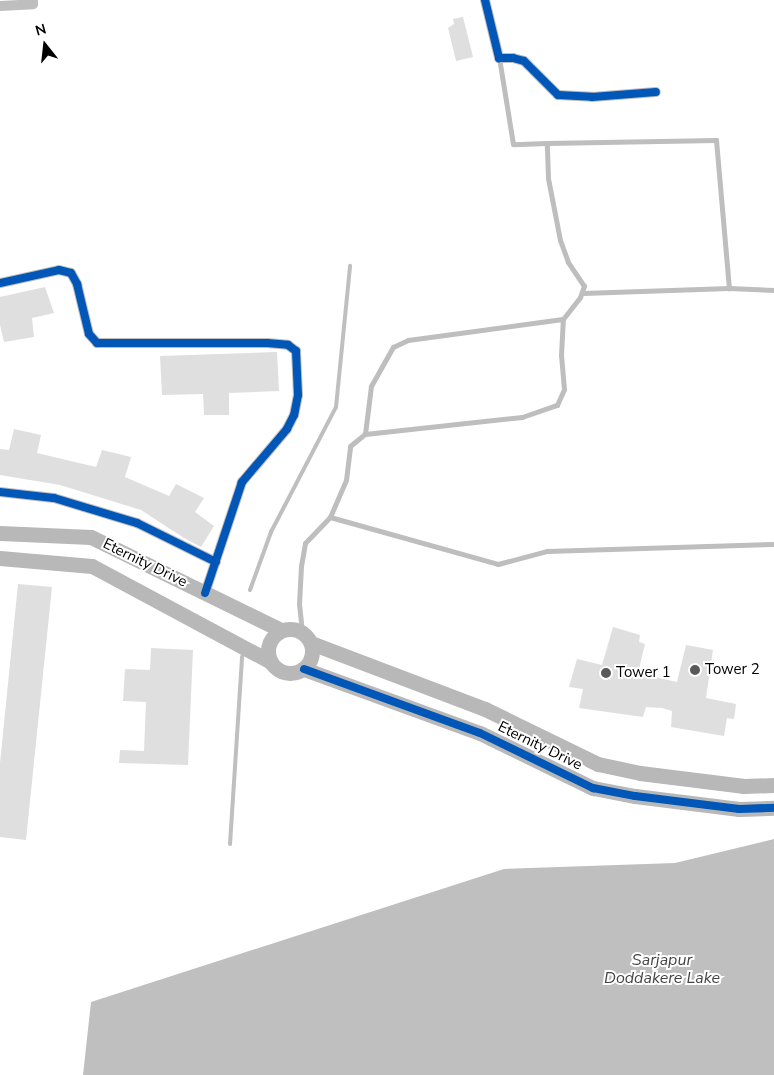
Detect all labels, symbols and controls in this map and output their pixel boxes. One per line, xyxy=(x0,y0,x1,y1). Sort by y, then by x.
north arrow xyxy=(20,20,70,70)
text: N xyxy=(33,20,48,41)
street label: Eternity Drive xyxy=(100,535,190,591)
place label: Tower 2 xyxy=(705,661,760,679)
place label: Tower 1 xyxy=(616,664,671,682)
marker: Tower 2 xyxy=(689,664,701,676)
marker: Tower 1 xyxy=(600,667,612,679)
street label: Eternity Drive xyxy=(495,718,585,774)
water label: Sarjapur Doddakere Lake xyxy=(604,950,720,988)

